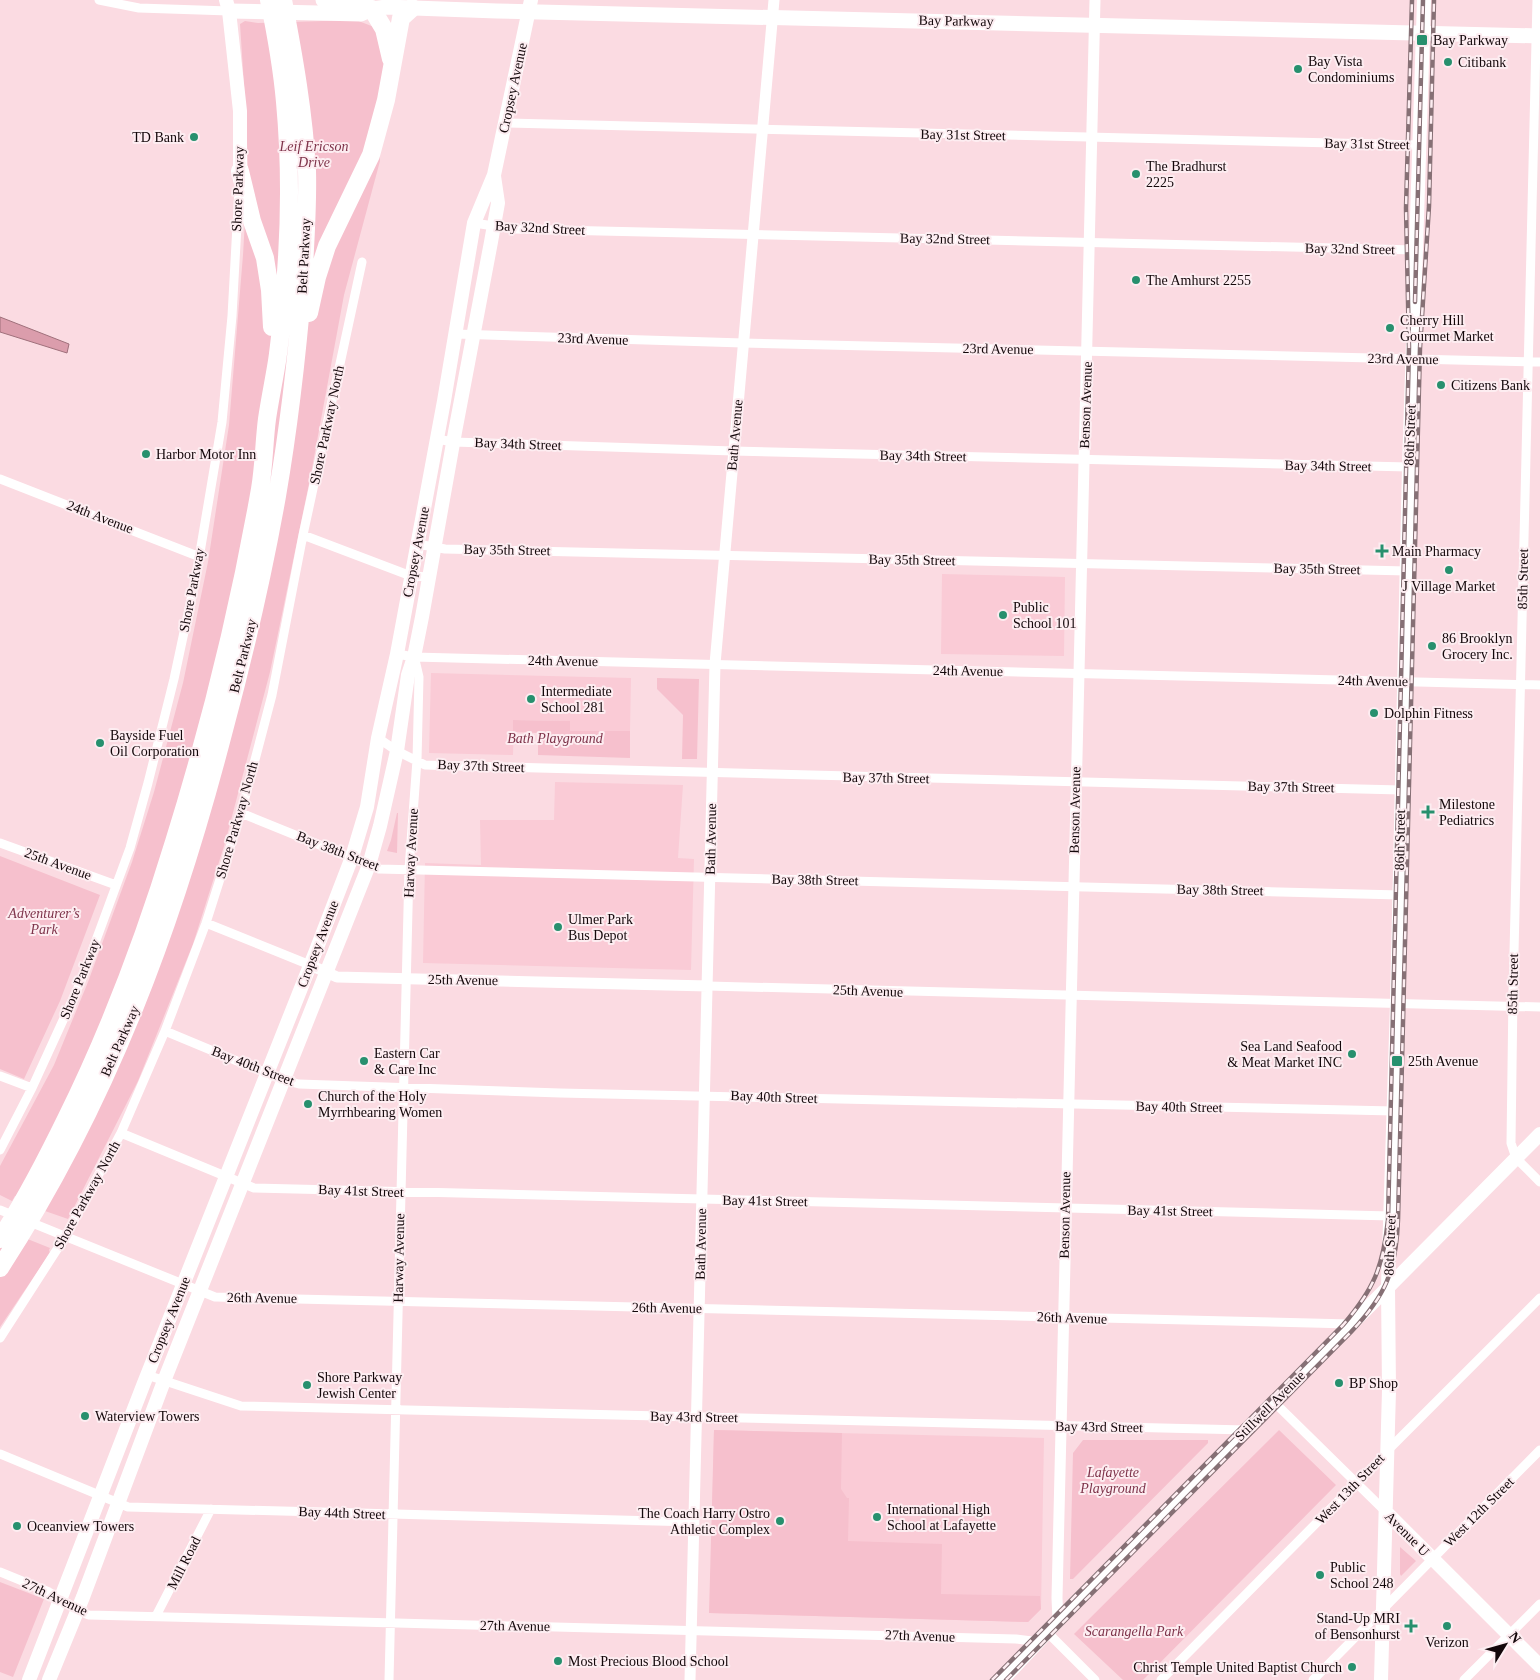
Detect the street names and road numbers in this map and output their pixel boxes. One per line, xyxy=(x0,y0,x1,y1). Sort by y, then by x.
street label: Bay Parkway xyxy=(918,13,994,29)
street label: Cropsey Avenue xyxy=(496,41,530,135)
street label: Bay 31st Street xyxy=(920,127,1006,143)
street label: Bay 31st Street xyxy=(1324,136,1410,152)
street label: Shore Parkway xyxy=(229,146,247,232)
street label: Belt Parkway xyxy=(295,218,313,294)
street label: Bay 32nd Street xyxy=(495,218,586,238)
street label: Bay 32nd Street xyxy=(900,231,990,247)
street label: Bay 32nd Street xyxy=(1305,241,1395,257)
street label: 23rd Avenue xyxy=(557,330,629,348)
street label: 23rd Avenue xyxy=(962,341,1034,357)
street label: 23rd Avenue xyxy=(1367,351,1439,367)
street label: Benson Avenue xyxy=(1077,361,1095,449)
street label: Shore Parkway North xyxy=(307,364,347,486)
street label: Bath Avenue xyxy=(724,399,746,471)
street label: 86th Street xyxy=(1401,404,1419,466)
street label: Bay 34th Street xyxy=(474,435,562,453)
street label: Bay 34th Street xyxy=(879,448,967,464)
street label: Bay 34th Street xyxy=(1284,458,1372,474)
street label: 24th Avenue xyxy=(65,497,135,537)
street label: Cropsey Avenue xyxy=(400,505,432,599)
street label: Bay 35th Street xyxy=(463,542,551,558)
street label: Shore Parkway xyxy=(177,547,207,633)
street label: 85th Street xyxy=(1515,548,1531,610)
street label: Bay 35th Street xyxy=(868,552,956,568)
street label: Bay 35th Street xyxy=(1273,561,1361,577)
street label: Belt Parkway xyxy=(227,617,259,695)
street label: 24th Avenue xyxy=(528,653,598,669)
street label: 24th Avenue xyxy=(933,663,1003,679)
street label: 24th Avenue xyxy=(1338,673,1408,689)
street label: Bay 37th Street xyxy=(437,757,525,775)
street label: Shore Parkway North xyxy=(213,760,261,880)
street label: Benson Avenue xyxy=(1067,766,1083,854)
street label: Bay 37th Street xyxy=(842,770,930,786)
street label: Bay 37th Street xyxy=(1247,779,1335,795)
street label: Bath Avenue xyxy=(703,803,719,875)
street label: Harway Avenue xyxy=(401,808,421,898)
street label: 86th Street xyxy=(1392,809,1408,871)
street label: Bay 38th Street xyxy=(295,828,381,874)
street label: 25th Avenue xyxy=(22,845,94,883)
street label: Bay 38th Street xyxy=(771,872,859,888)
street label: Bay 38th Street xyxy=(1176,882,1264,898)
street label: Cropsey Avenue xyxy=(295,898,341,990)
street label: Shore Parkway xyxy=(57,937,103,1021)
street label: 85th Street xyxy=(1505,953,1521,1015)
street label: 25th Avenue xyxy=(428,972,498,988)
street label: 25th Avenue xyxy=(833,982,903,1000)
street label: Belt Parkway xyxy=(98,1003,142,1079)
street label: Bay 40th Street xyxy=(210,1043,296,1089)
street label: Bay 40th Street xyxy=(730,1088,818,1106)
street label: Bay 40th Street xyxy=(1135,1099,1223,1115)
street label: Shore Parkway North xyxy=(51,1138,123,1252)
street label: Benson Avenue xyxy=(1057,1171,1073,1259)
street label: Bay 41st Street xyxy=(318,1182,404,1200)
street label: Bay 41st Street xyxy=(722,1193,808,1209)
street label: Bay 41st Street xyxy=(1127,1203,1213,1219)
street label: Bath Avenue xyxy=(693,1208,709,1280)
street label: Harway Avenue xyxy=(391,1213,407,1303)
street label: 86th Street xyxy=(1381,1214,1399,1276)
street label: Cropsey Avenue xyxy=(145,1275,193,1365)
street label: 26th Avenue xyxy=(227,1290,297,1306)
street label: 26th Avenue xyxy=(632,1300,702,1316)
street label: 26th Avenue xyxy=(1037,1309,1107,1327)
street label: Stillwell Avenue xyxy=(1232,1368,1308,1444)
street label: Bay 43rd Street xyxy=(650,1409,738,1425)
street label: Bay 43rd Street xyxy=(1055,1419,1143,1435)
street label: West 13th Street xyxy=(1313,1451,1387,1527)
street label: West 12th Street xyxy=(1441,1474,1517,1550)
street label: Bay 44th Street xyxy=(298,1504,386,1522)
street label: Avenue U xyxy=(1382,1509,1432,1559)
street label: Mill Road xyxy=(164,1534,204,1592)
street label: 27th Avenue xyxy=(20,1575,90,1619)
street label: 27th Avenue xyxy=(480,1618,550,1634)
street label: 27th Avenue xyxy=(885,1627,955,1645)

